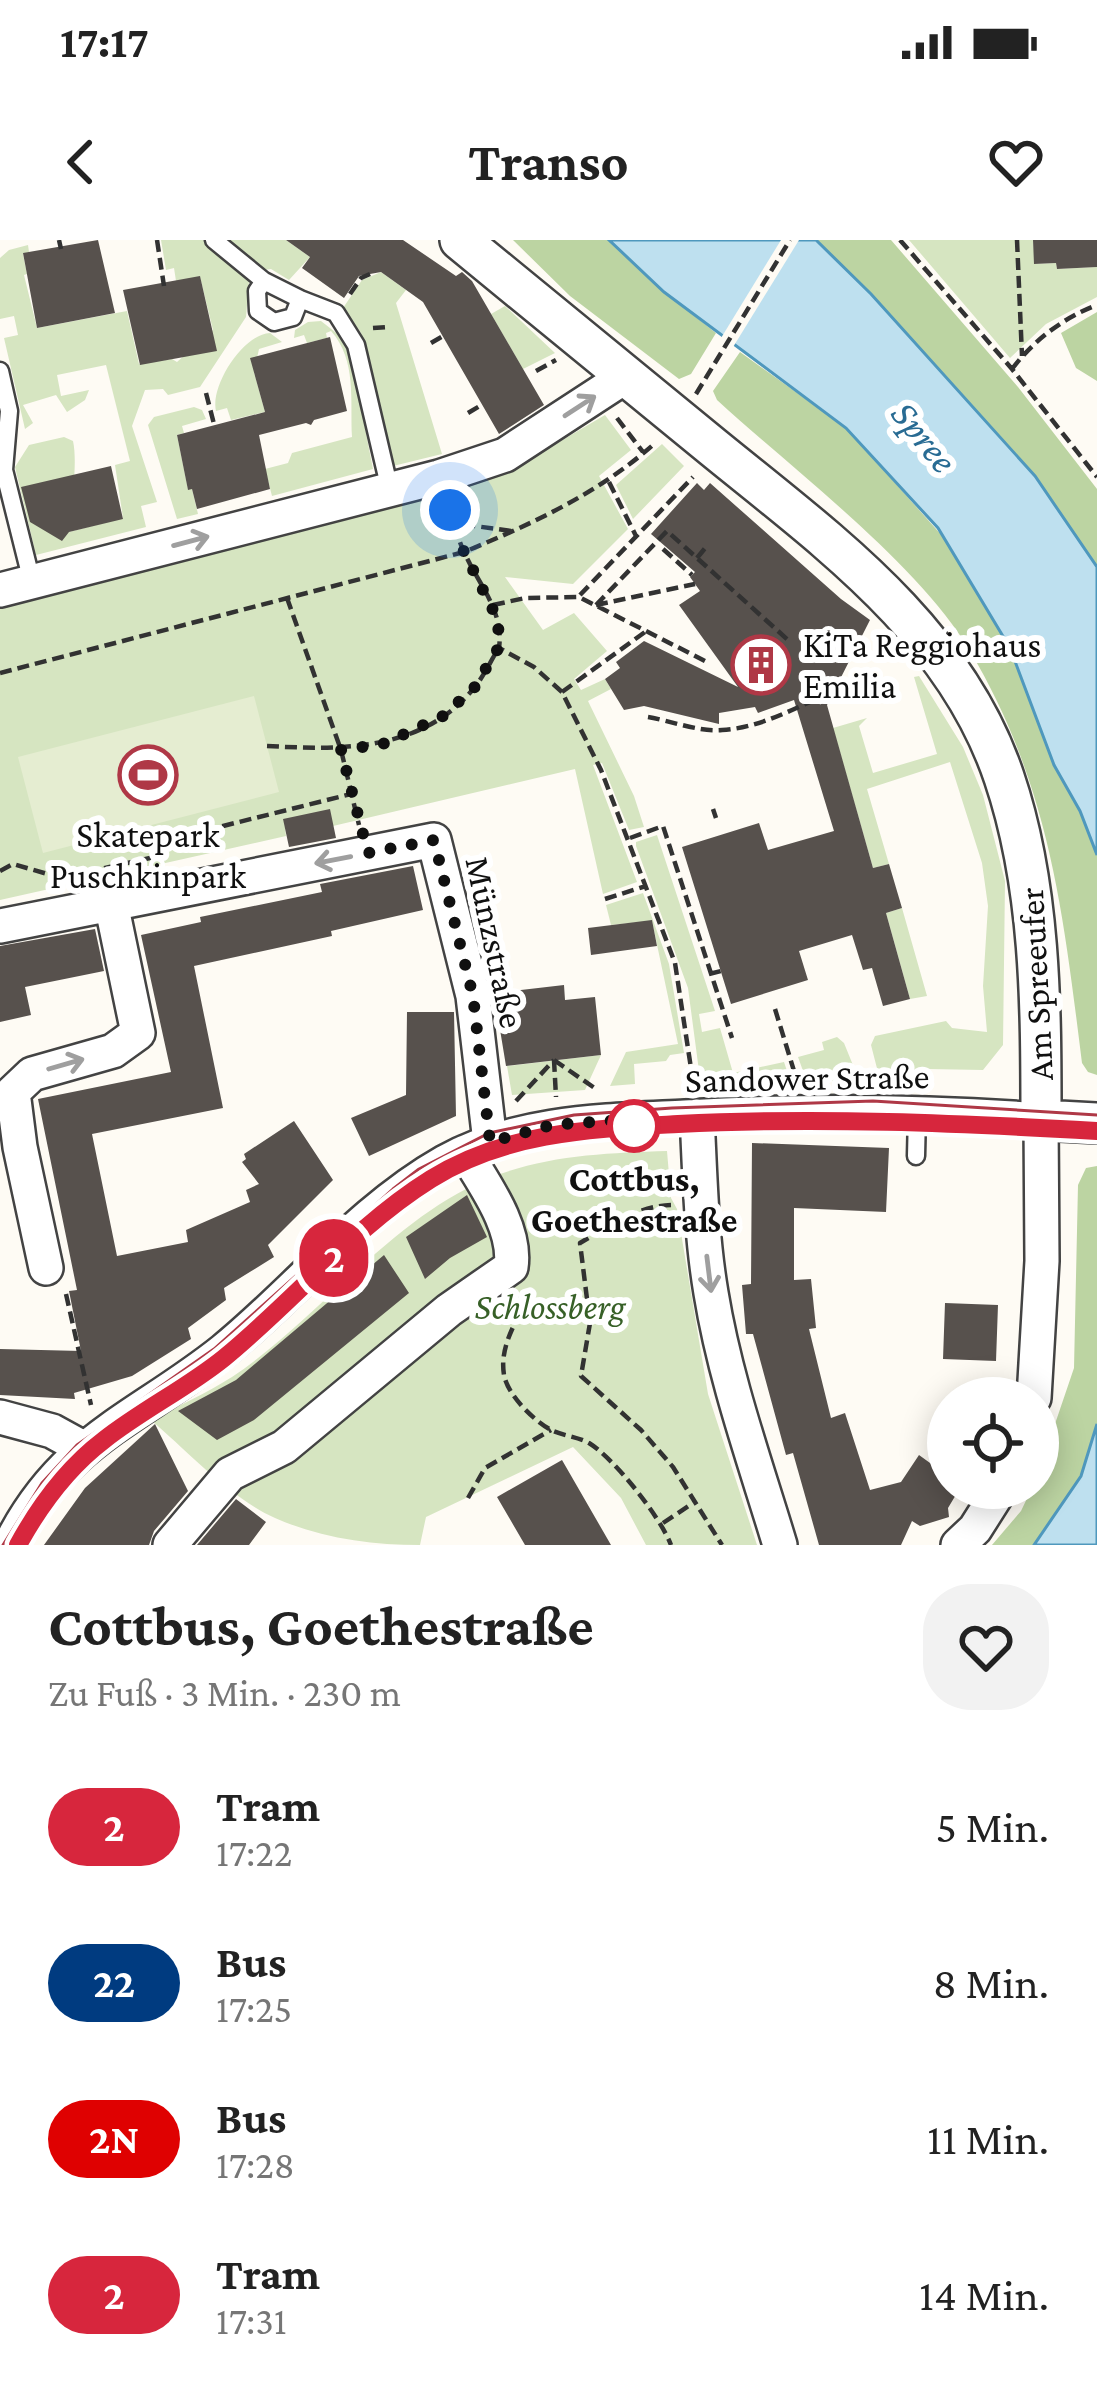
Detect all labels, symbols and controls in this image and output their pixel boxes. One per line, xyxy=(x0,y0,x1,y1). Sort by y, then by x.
text: 17:17 xyxy=(60,17,149,67)
icon: back xyxy=(48,129,114,195)
icon: heart xyxy=(983,129,1049,195)
text: Transo xyxy=(468,132,629,192)
water label: Spree xyxy=(882,392,966,481)
one-way arrow xyxy=(562,394,596,419)
your location xyxy=(420,480,480,540)
one-way arrow xyxy=(172,529,210,551)
place label: KiTa Reggiohaus Emilia xyxy=(803,625,1042,706)
building icon: KiTa Reggiohaus Emilia xyxy=(730,634,792,696)
sports icon: Skatepark Puschkinpark xyxy=(117,744,179,806)
place label: Skatepark Puschkinpark xyxy=(50,815,247,896)
one-way arrow xyxy=(314,850,353,872)
street label: Münzstraße xyxy=(457,853,533,1032)
street label: Am Spreeufer xyxy=(1011,886,1061,1082)
one-way arrow xyxy=(46,1052,84,1074)
street label: Sandower Straße xyxy=(684,1056,930,1100)
marker: Cottbus, Goethestraße xyxy=(609,1101,659,1151)
place label: Cottbus, Goethestraße xyxy=(531,1159,737,1240)
line badge: 2 xyxy=(295,1219,373,1297)
text: 2 xyxy=(323,1234,345,1281)
one-way arrow xyxy=(698,1254,720,1293)
park label: Schlossberg xyxy=(475,1287,626,1327)
map controls xyxy=(927,1377,1059,1509)
button: locate xyxy=(927,1377,1059,1509)
button: heart xyxy=(923,1584,1049,1710)
text: Cottbus, Goethestraße xyxy=(48,1594,594,1657)
text: Zu Fuß · 3 Min. · 230 m xyxy=(48,1671,401,1714)
text: Tram xyxy=(216,1781,320,1831)
text: 5 Min. xyxy=(936,1802,1049,1852)
text: 2 xyxy=(103,1803,125,1850)
text: 17:22 xyxy=(216,1831,292,1874)
text: Bus xyxy=(216,1937,286,1987)
text: 8 Min. xyxy=(933,1958,1049,2008)
text: 22 xyxy=(93,1959,135,2006)
text: 17:25 xyxy=(216,1987,292,2030)
text: Bus xyxy=(216,2093,286,2143)
text: 11 Min. xyxy=(927,2114,1049,2164)
text: 2N xyxy=(89,2115,139,2162)
text: 17:28 xyxy=(216,2143,295,2186)
text: Tram xyxy=(216,2249,320,2299)
text: 14 Min. xyxy=(919,2270,1049,2320)
text: 2 xyxy=(103,2271,125,2318)
text: 17:31 xyxy=(216,2299,287,2342)

